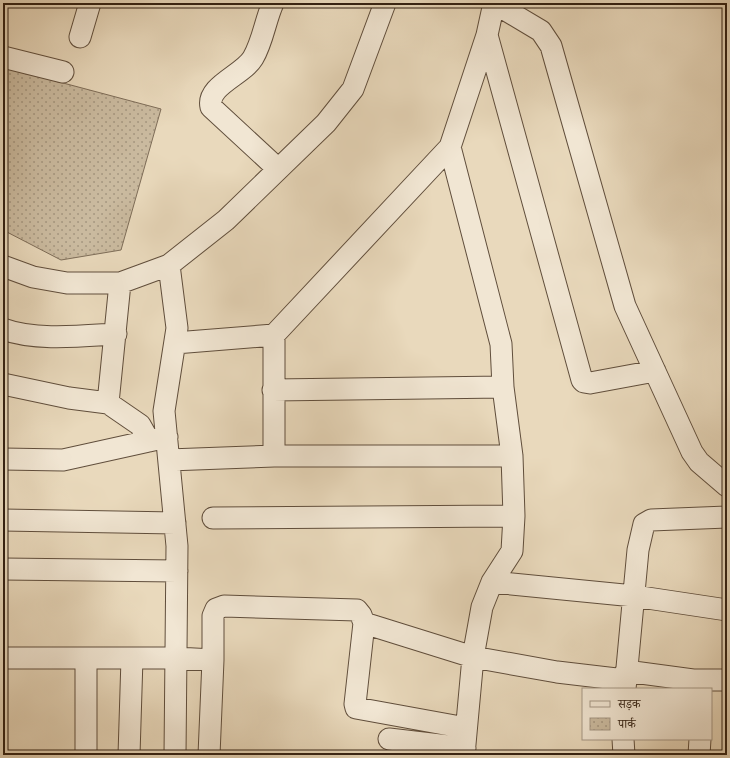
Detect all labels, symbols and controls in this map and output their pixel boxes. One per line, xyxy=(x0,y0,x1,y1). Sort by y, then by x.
legend xyxy=(582,688,712,740)
text: सड़क xyxy=(617,696,642,714)
text: पार्क xyxy=(617,716,637,734)

